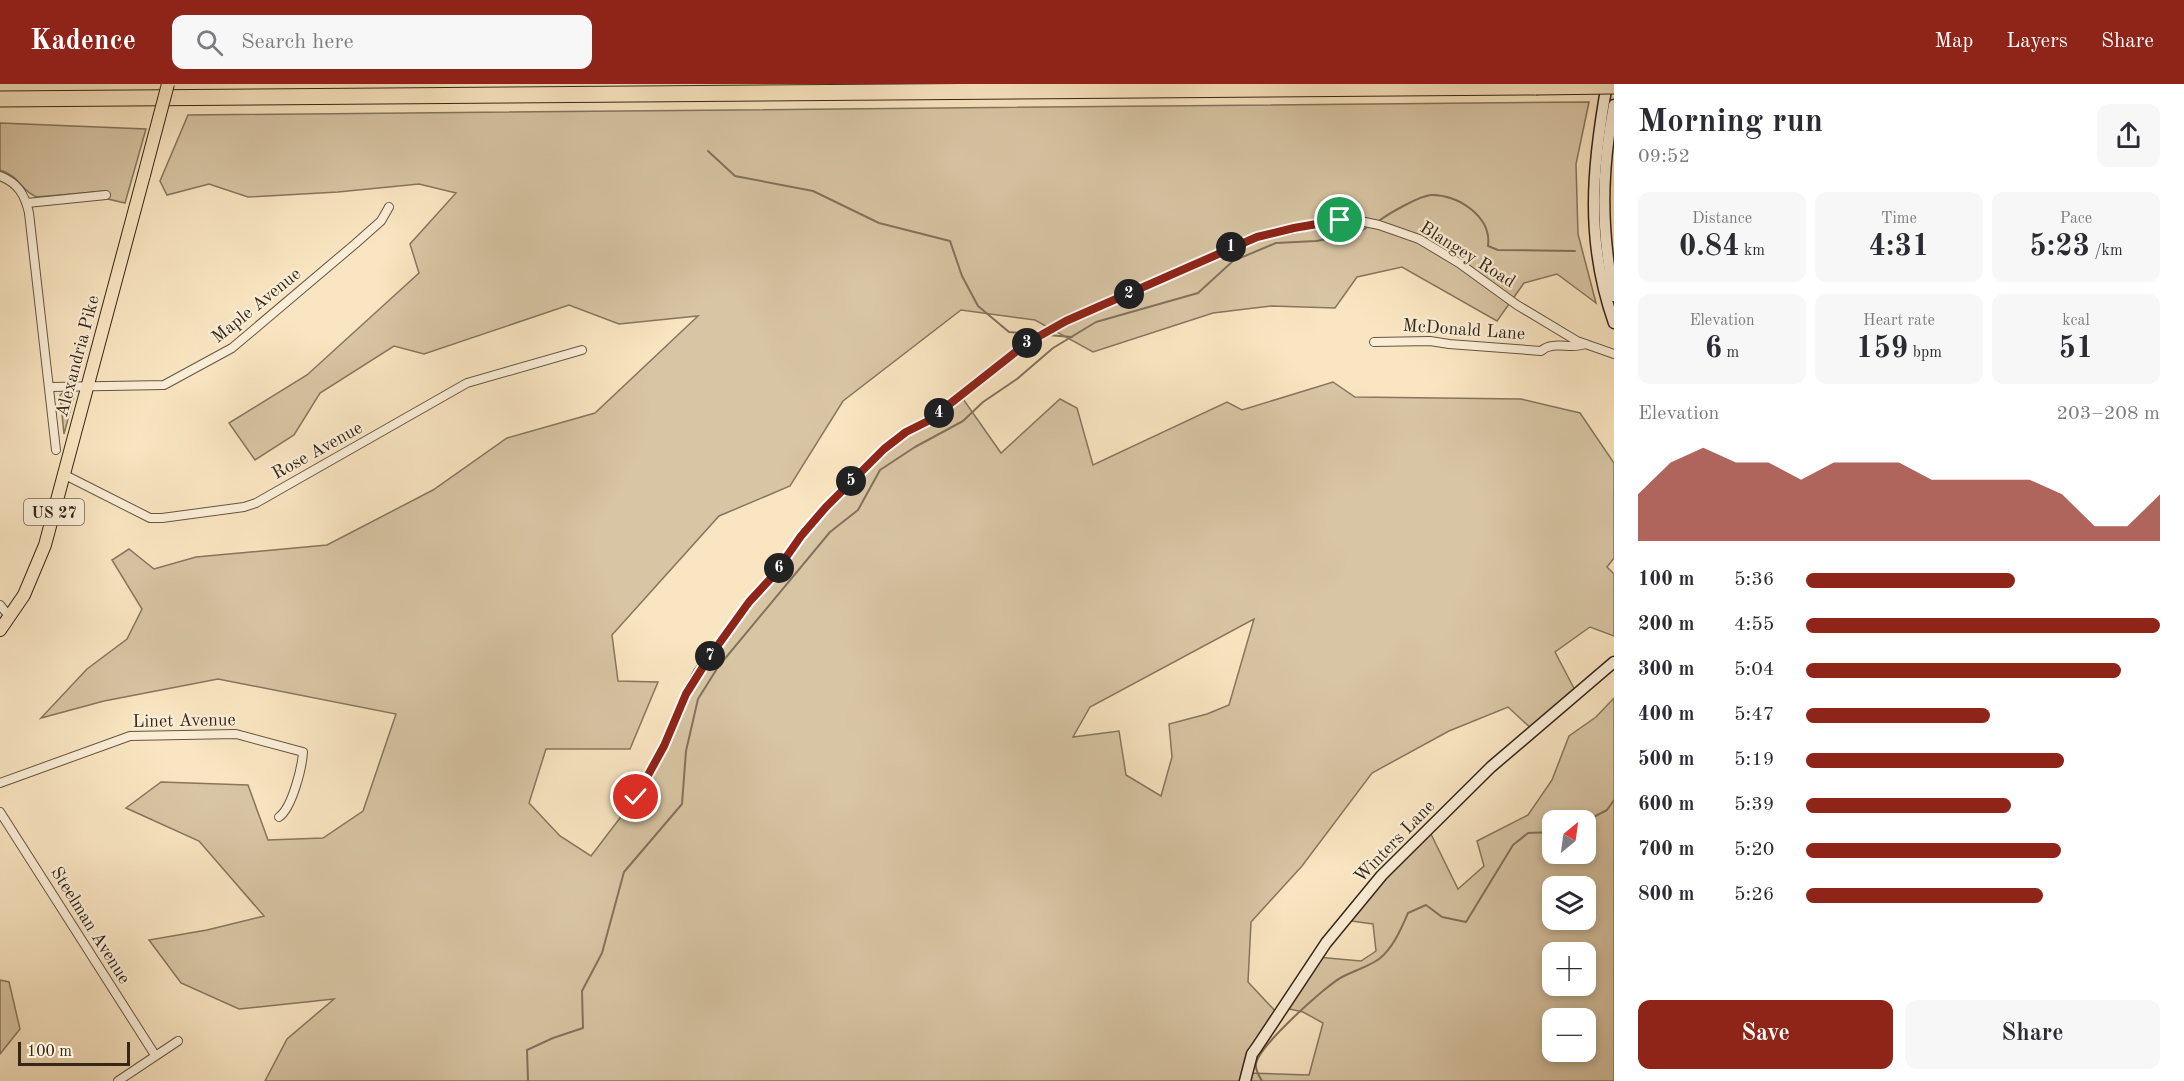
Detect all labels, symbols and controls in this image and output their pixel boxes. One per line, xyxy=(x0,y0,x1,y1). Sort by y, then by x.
search box xyxy=(172,15,592,69)
icon: search xyxy=(193,26,226,59)
text: Kadence xyxy=(30,28,136,56)
text: Search here xyxy=(241,31,354,53)
text: Map xyxy=(1934,31,1973,52)
text: Layers xyxy=(2006,31,2068,52)
text: Share xyxy=(2101,31,2154,52)
button: share xyxy=(2097,104,2160,167)
text: Morning run xyxy=(1638,106,1823,139)
text: 09:52 xyxy=(1638,147,1690,167)
pin xyxy=(1314,194,1365,245)
icon: arrive xyxy=(1323,203,1356,236)
text: Distance xyxy=(1692,211,1752,227)
text: Time xyxy=(1881,211,1917,227)
text: Pace xyxy=(2060,211,2092,227)
street label: Blangey Road xyxy=(1417,218,1518,291)
pin: 1 xyxy=(1216,232,1246,262)
text: 0.84 xyxy=(1679,232,1740,262)
text: 4:31 xyxy=(1869,232,1929,262)
text: 5:23 xyxy=(2029,232,2090,262)
text: 1 xyxy=(1226,239,1236,255)
text: km xyxy=(1740,243,1765,259)
text: /km xyxy=(2090,243,2123,259)
street label: Maple Avenue xyxy=(209,265,305,347)
pin: 2 xyxy=(1114,279,1144,309)
text: 2 xyxy=(1124,286,1134,302)
street label: Alexandria Pike xyxy=(53,293,103,419)
text: Elevation xyxy=(1689,313,1755,329)
text: Heart rate xyxy=(1863,313,1935,329)
text: kcal xyxy=(2062,313,2090,329)
street label: McDonald Lane xyxy=(1402,317,1526,343)
pin: 3 xyxy=(1012,328,1042,358)
text: 6 xyxy=(1705,334,1722,364)
text: 159 xyxy=(1856,334,1908,364)
text: 51 xyxy=(2059,334,2093,364)
text: 3 xyxy=(1022,335,1032,351)
text: m xyxy=(1722,345,1739,361)
text: bpm xyxy=(1908,345,1942,361)
pin: 4 xyxy=(924,398,954,428)
text: Elevation xyxy=(1638,404,1719,424)
text: 203–208 m xyxy=(2057,404,2160,424)
text: 4 xyxy=(934,405,944,421)
street label: Rose Avenue xyxy=(269,419,366,483)
pin: 5 xyxy=(836,466,866,496)
text: 5 xyxy=(846,473,856,489)
road number: US 27 xyxy=(24,499,84,525)
pin: 6 xyxy=(764,553,794,583)
text: 6 xyxy=(774,560,784,576)
text: 100 m xyxy=(1638,570,1694,590)
text: 5:36 xyxy=(1734,570,1774,590)
text: 200 m xyxy=(1638,615,1694,635)
text: 4:55 xyxy=(1734,615,1774,635)
pin: 7 xyxy=(695,641,725,671)
text: 7 xyxy=(705,648,715,664)
text: 300 m xyxy=(1638,660,1694,680)
text: 5:04 xyxy=(1734,660,1774,680)
text: 400 m xyxy=(1638,705,1694,725)
text: 5:47 xyxy=(1734,705,1774,725)
street label: Linet Avenue xyxy=(132,711,236,731)
text: 500 m xyxy=(1638,750,1694,770)
text: 5:19 xyxy=(1734,750,1774,770)
pin xyxy=(610,771,661,822)
icon: check xyxy=(619,780,652,813)
text: 600 m xyxy=(1638,795,1694,815)
text: 5:39 xyxy=(1734,795,1774,815)
street label: Winters Lane xyxy=(1351,797,1438,886)
north arrow xyxy=(1542,810,1596,864)
map controls xyxy=(1542,810,1596,1062)
text: 700 m xyxy=(1638,840,1694,860)
text: 5:20 xyxy=(1734,840,1774,860)
street label: Steelman Avenue xyxy=(47,864,133,987)
button: layers xyxy=(1542,876,1596,930)
text: 800 m xyxy=(1638,885,1694,905)
text: 5:26 xyxy=(1734,885,1774,905)
button: + xyxy=(1542,942,1596,996)
button: Save xyxy=(1638,1000,1893,1069)
button: Share xyxy=(1905,1000,2160,1069)
button: − xyxy=(1542,1008,1596,1062)
scale bar xyxy=(18,1039,130,1066)
text: 100 m xyxy=(27,1044,72,1060)

